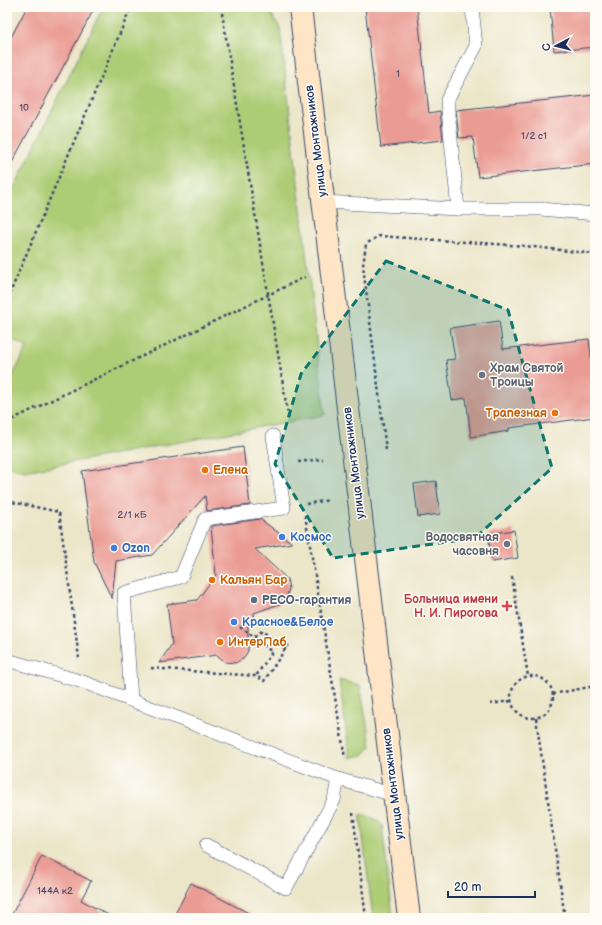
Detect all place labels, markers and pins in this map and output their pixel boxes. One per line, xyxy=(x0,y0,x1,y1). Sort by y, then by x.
place label: Храм Святой Троицы xyxy=(489,361,563,390)
marker: Храм Святой Троицы xyxy=(477,370,487,380)
place label: Трапезная xyxy=(486,406,547,421)
marker: Трапезная xyxy=(550,408,560,418)
place label: Елена xyxy=(213,463,249,478)
marker: Елена xyxy=(200,465,210,475)
place label: Космос xyxy=(290,530,331,545)
place label: Водосвятная часовня xyxy=(426,530,499,559)
marker: Космос xyxy=(277,532,287,542)
marker: Водосвятная часовня xyxy=(502,539,512,549)
place label: Ozon xyxy=(122,541,150,556)
marker: Ozon xyxy=(109,543,119,553)
place label: Кальян Бар xyxy=(220,573,287,588)
marker: Кальян Бар xyxy=(207,575,217,585)
place label: Больница имени Н. И. Пирогова xyxy=(404,592,499,621)
place label: PECO-гарантия xyxy=(262,593,352,608)
marker: PECO-гарантия xyxy=(249,595,259,605)
marker: Больница имени Н. И. Пирогова xyxy=(501,600,513,612)
place label: Красное&Белое xyxy=(242,615,334,630)
marker: Красное&Белое xyxy=(229,617,239,627)
place label: ИнтерПаб xyxy=(228,635,286,650)
marker: ИнтерПаб xyxy=(215,637,225,647)

